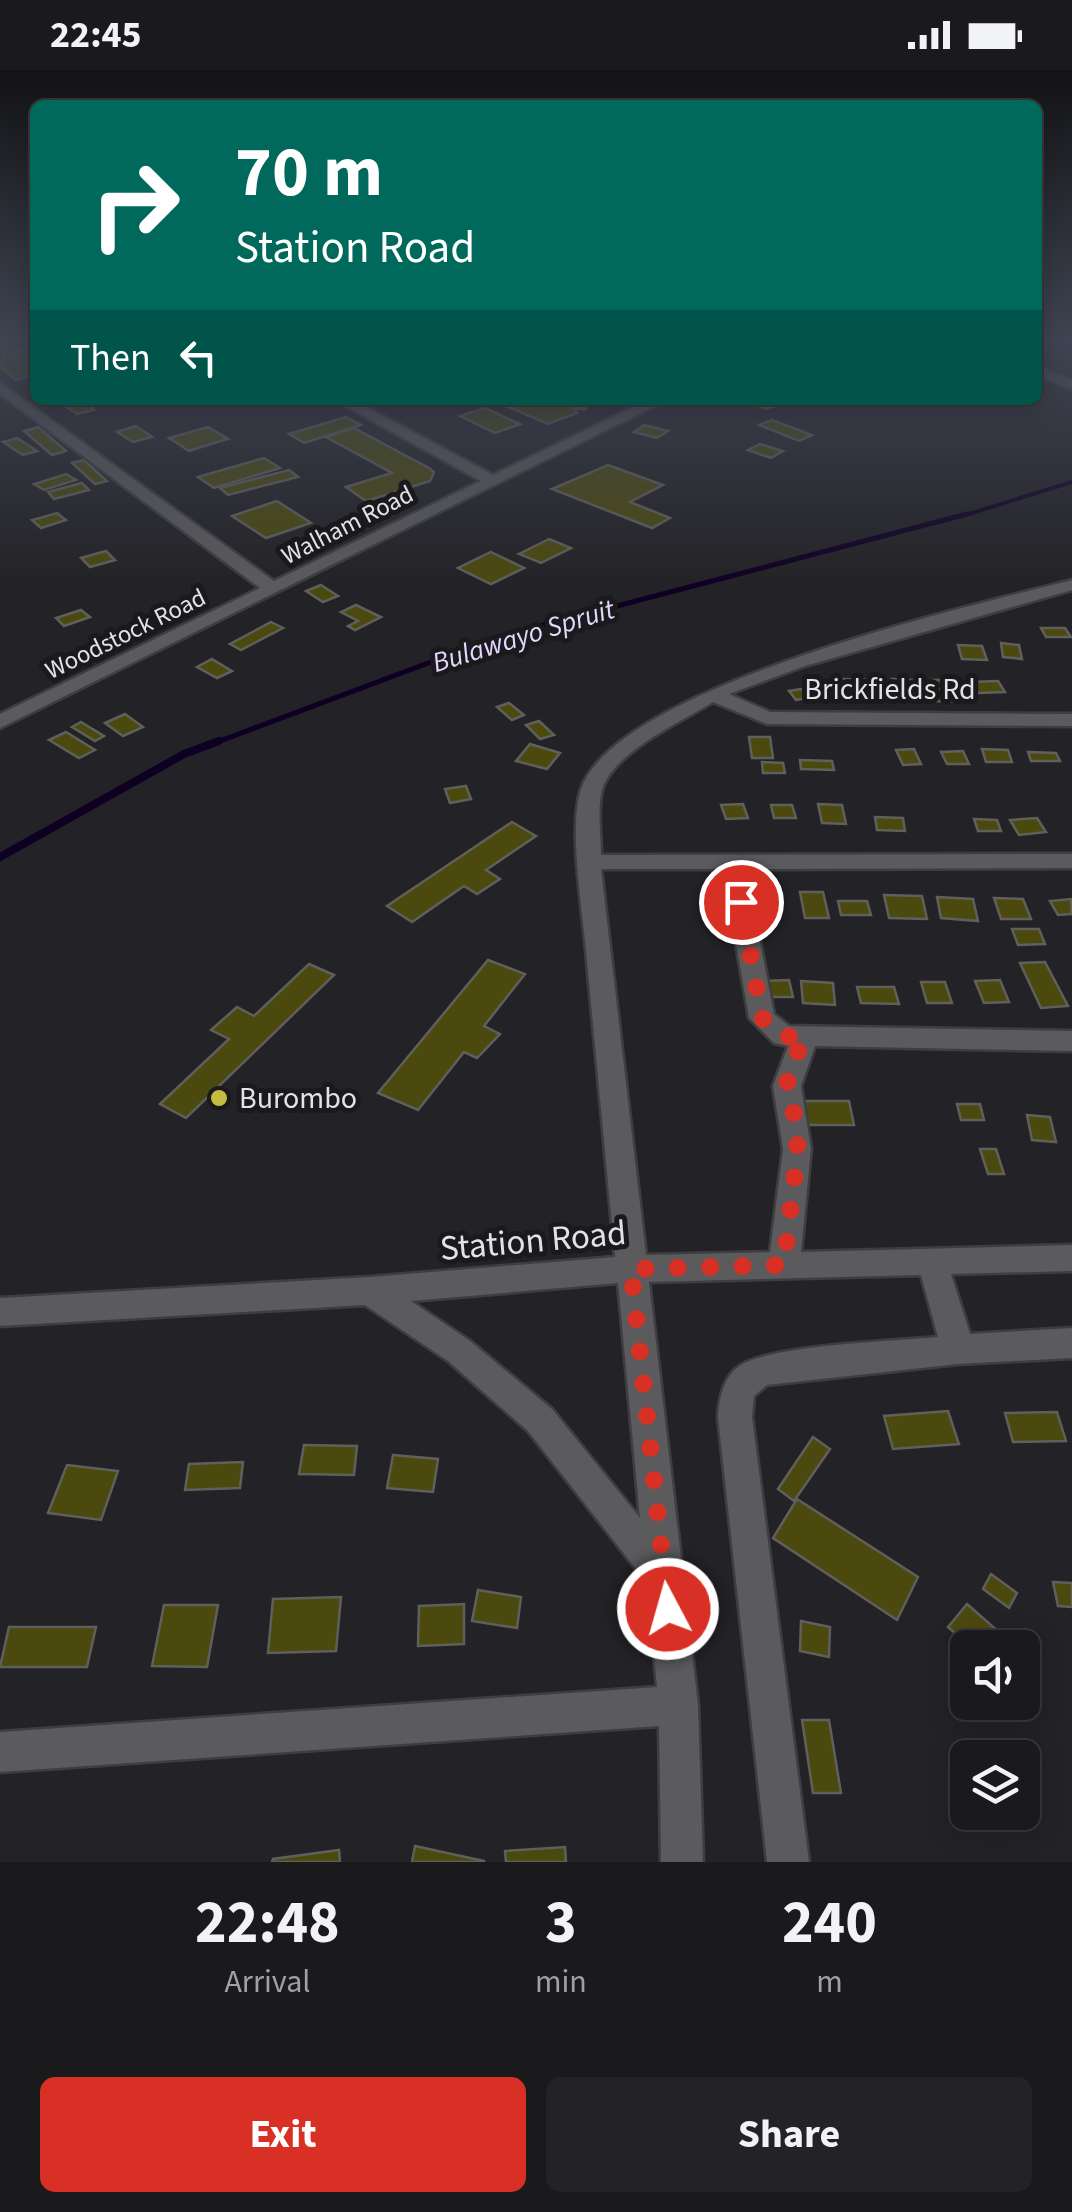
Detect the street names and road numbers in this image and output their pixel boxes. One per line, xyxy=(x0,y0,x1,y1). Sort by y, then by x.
street label: Walham Road xyxy=(275,476,420,574)
street label: Woodstock Road xyxy=(39,579,212,688)
street label: Brickfields Rd xyxy=(804,668,976,711)
street label: Station Road xyxy=(438,1208,628,1274)

